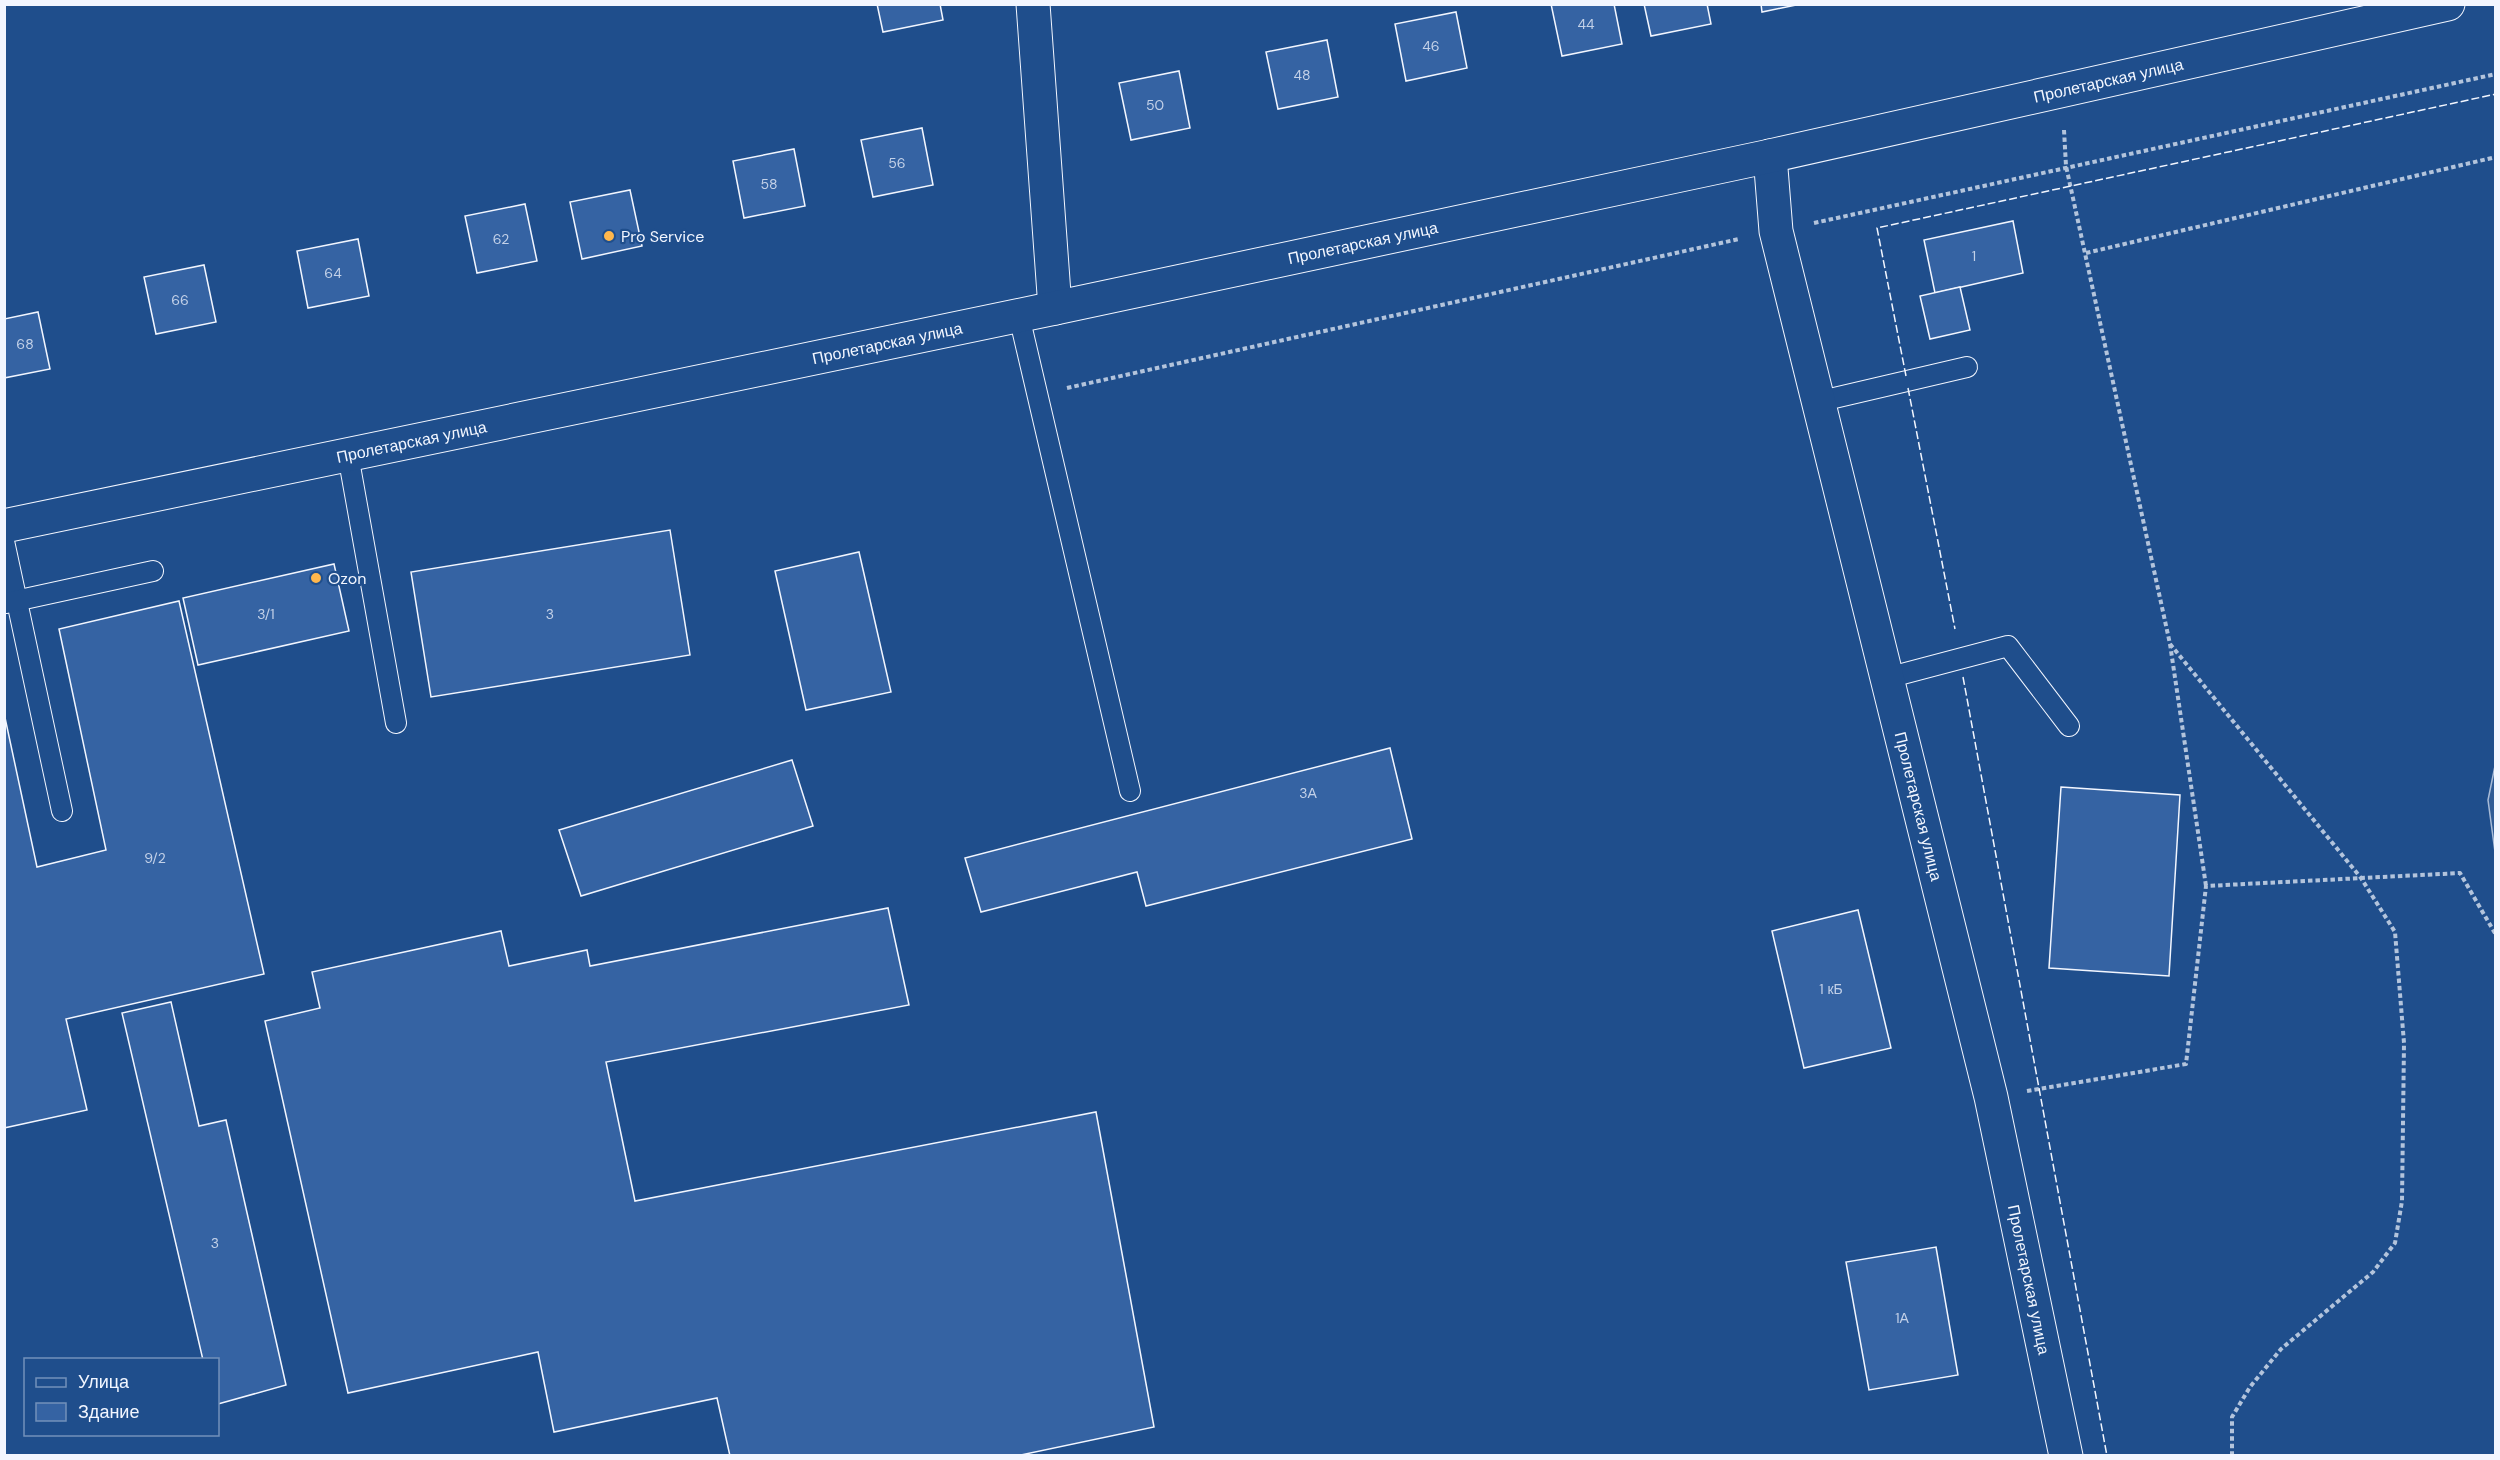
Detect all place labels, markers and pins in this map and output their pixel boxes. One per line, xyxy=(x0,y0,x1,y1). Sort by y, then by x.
place label: Pro Service xyxy=(621,226,704,247)
marker: Pro Service xyxy=(602,229,616,243)
place label: Ozon xyxy=(328,568,366,589)
marker: Ozon xyxy=(309,571,323,585)

